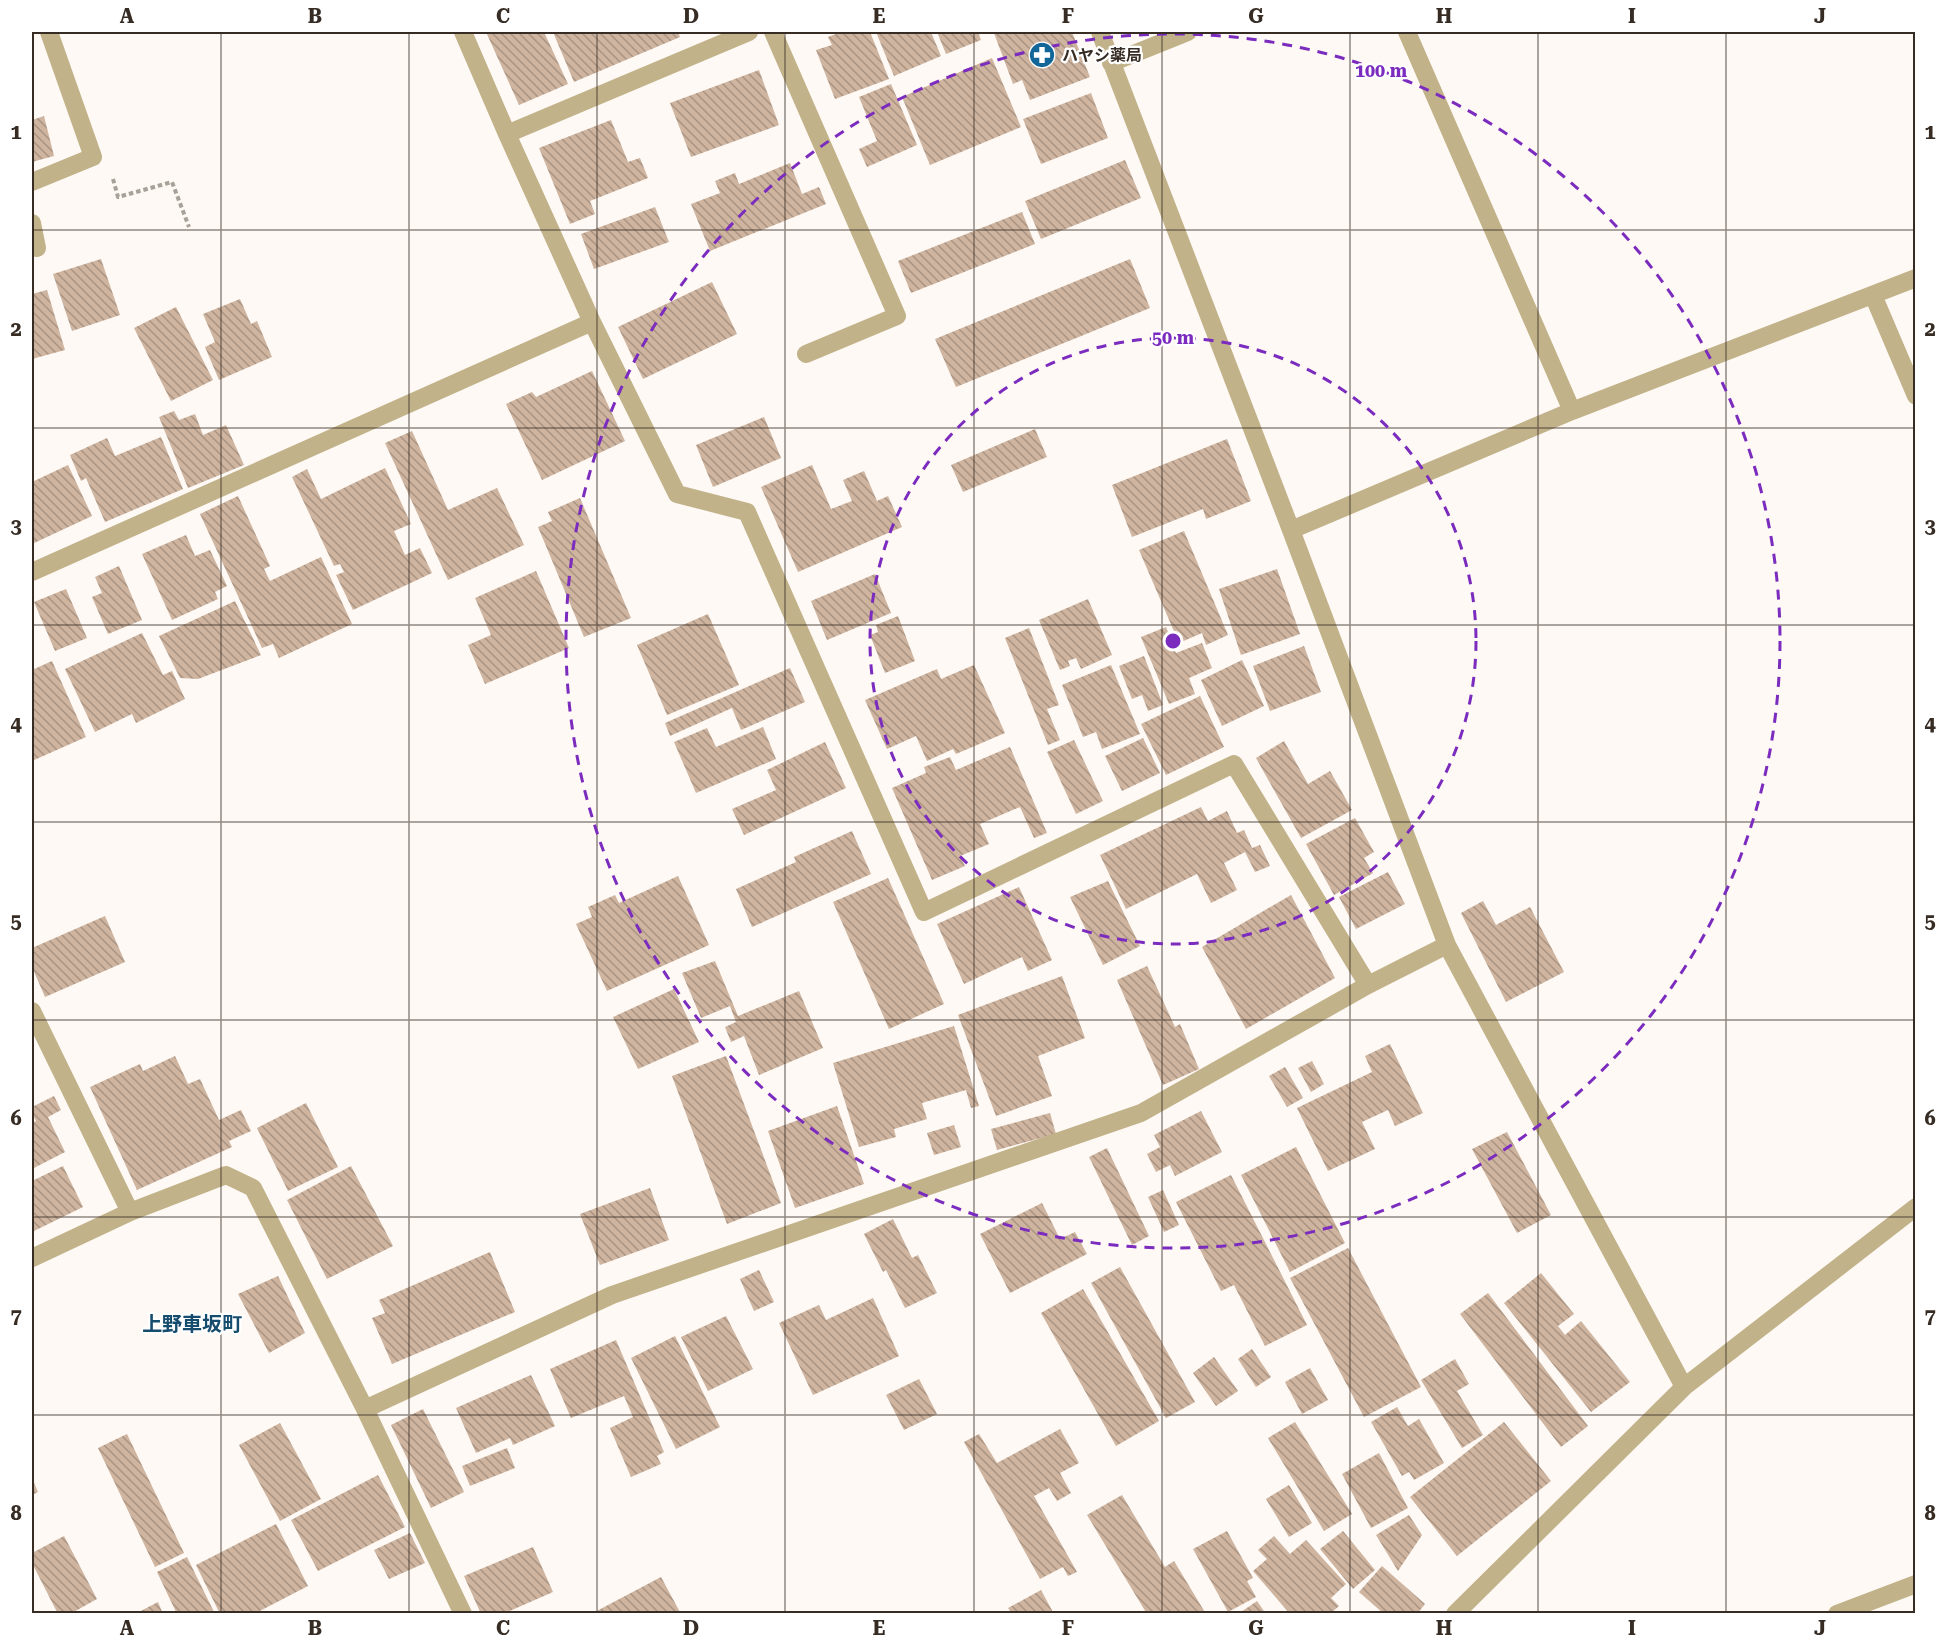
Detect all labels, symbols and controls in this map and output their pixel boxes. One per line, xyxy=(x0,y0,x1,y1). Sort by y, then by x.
text: A xyxy=(120,4,135,28)
text: B xyxy=(308,4,322,28)
text: C xyxy=(496,4,510,28)
text: D xyxy=(683,4,699,28)
text: E xyxy=(873,4,886,28)
text: F xyxy=(1062,4,1074,28)
text: G xyxy=(1248,4,1264,28)
text: H xyxy=(1436,4,1452,28)
text: I xyxy=(1628,4,1636,28)
text: J xyxy=(1814,4,1826,28)
pharmacy icon: ハヤシ薬局 xyxy=(1027,40,1057,70)
place label: ハヤシ薬局 xyxy=(1062,46,1142,65)
text: 100 m xyxy=(1355,60,1408,81)
text: 1 xyxy=(10,120,22,144)
text: 1 xyxy=(1924,120,1936,144)
text: 2 xyxy=(10,317,22,341)
text: 2 xyxy=(1924,317,1936,341)
text: 50 m xyxy=(1152,327,1195,348)
text: 3 xyxy=(10,514,22,538)
text: 3 xyxy=(1924,514,1936,538)
centre of rings xyxy=(1163,631,1183,651)
text: 4 xyxy=(10,712,22,736)
text: 4 xyxy=(1924,712,1936,736)
text: 5 xyxy=(10,909,22,933)
text: 5 xyxy=(1924,909,1936,933)
text: 6 xyxy=(10,1106,22,1130)
text: 6 xyxy=(1924,1106,1936,1130)
text: 7 xyxy=(10,1304,22,1328)
text: 7 xyxy=(1924,1304,1936,1328)
district label: 上野車坂町 xyxy=(142,1312,242,1336)
text: 8 xyxy=(10,1501,22,1525)
text: 8 xyxy=(1924,1501,1936,1525)
text: A xyxy=(120,1616,135,1640)
text: B xyxy=(308,1616,322,1640)
text: C xyxy=(496,1616,510,1640)
text: D xyxy=(683,1616,699,1640)
text: E xyxy=(873,1616,886,1640)
text: F xyxy=(1062,1616,1074,1640)
text: G xyxy=(1248,1616,1264,1640)
text: H xyxy=(1436,1616,1452,1640)
text: I xyxy=(1628,1616,1636,1640)
text: J xyxy=(1814,1616,1826,1640)

